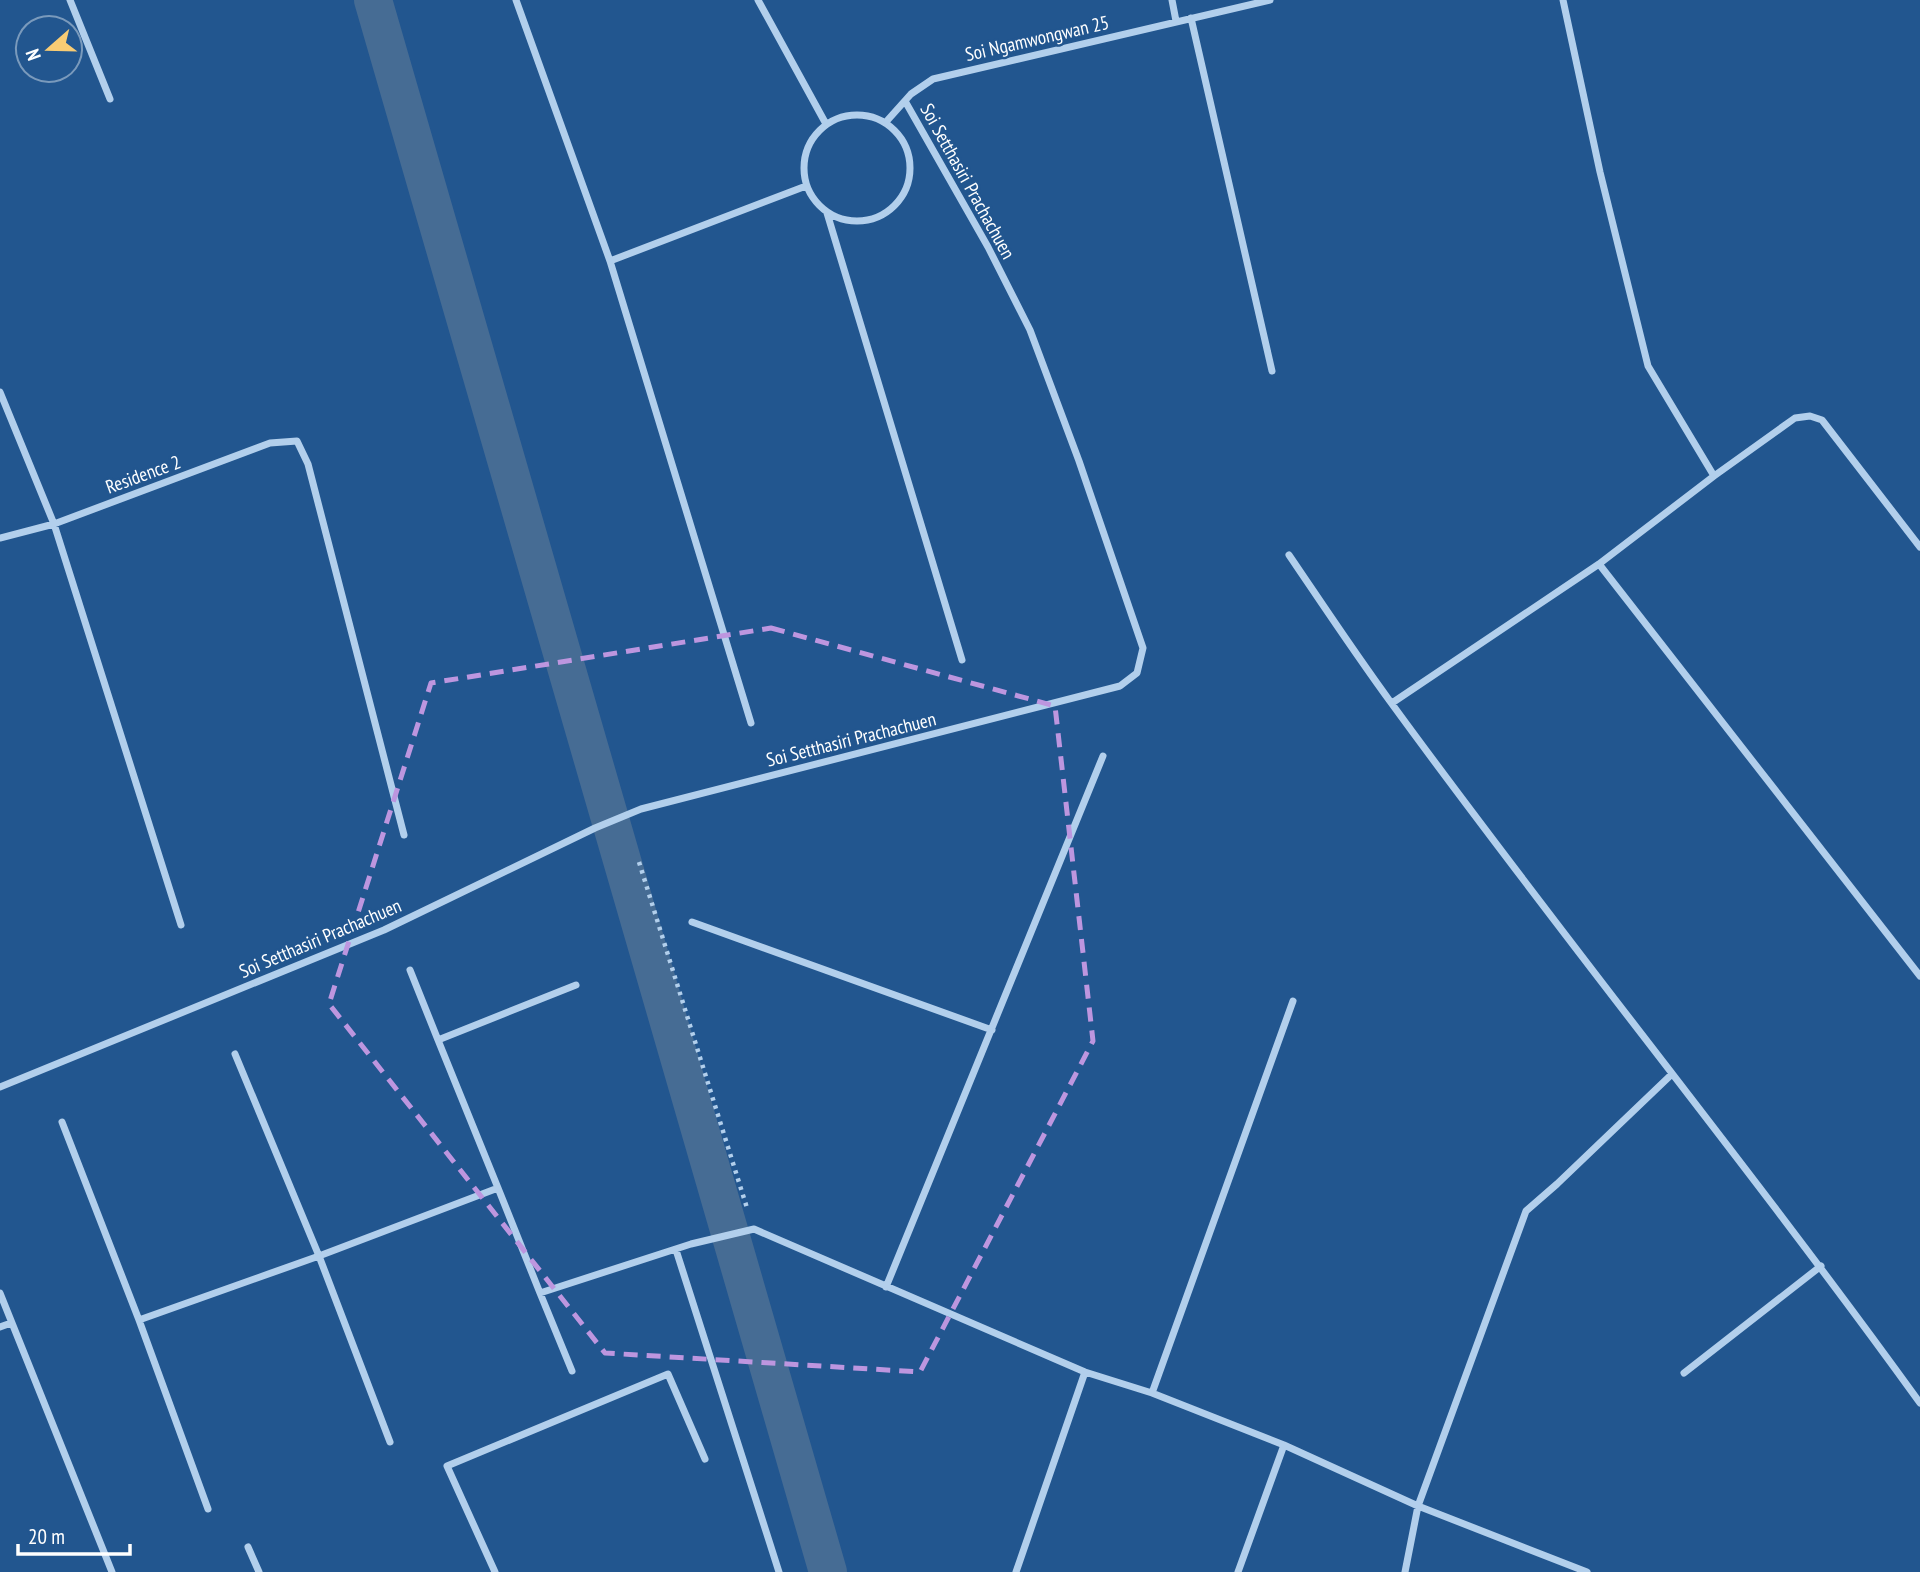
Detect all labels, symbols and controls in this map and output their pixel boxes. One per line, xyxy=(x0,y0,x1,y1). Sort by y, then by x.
street label: Soi Ngamwongwan 25 xyxy=(963,10,1111,66)
north arrow xyxy=(14,14,84,84)
text: N xyxy=(20,46,46,64)
street label: Soi Setthasiri Prachachuen xyxy=(915,99,1021,263)
street label: Residence 2 xyxy=(102,449,184,499)
street label: Soi Setthasiri Prachachuen xyxy=(764,706,938,772)
street label: Soi Setthasiri Prachachuen xyxy=(235,893,405,983)
scale bar xyxy=(18,1512,130,1556)
text: 20 m xyxy=(28,1523,65,1550)

